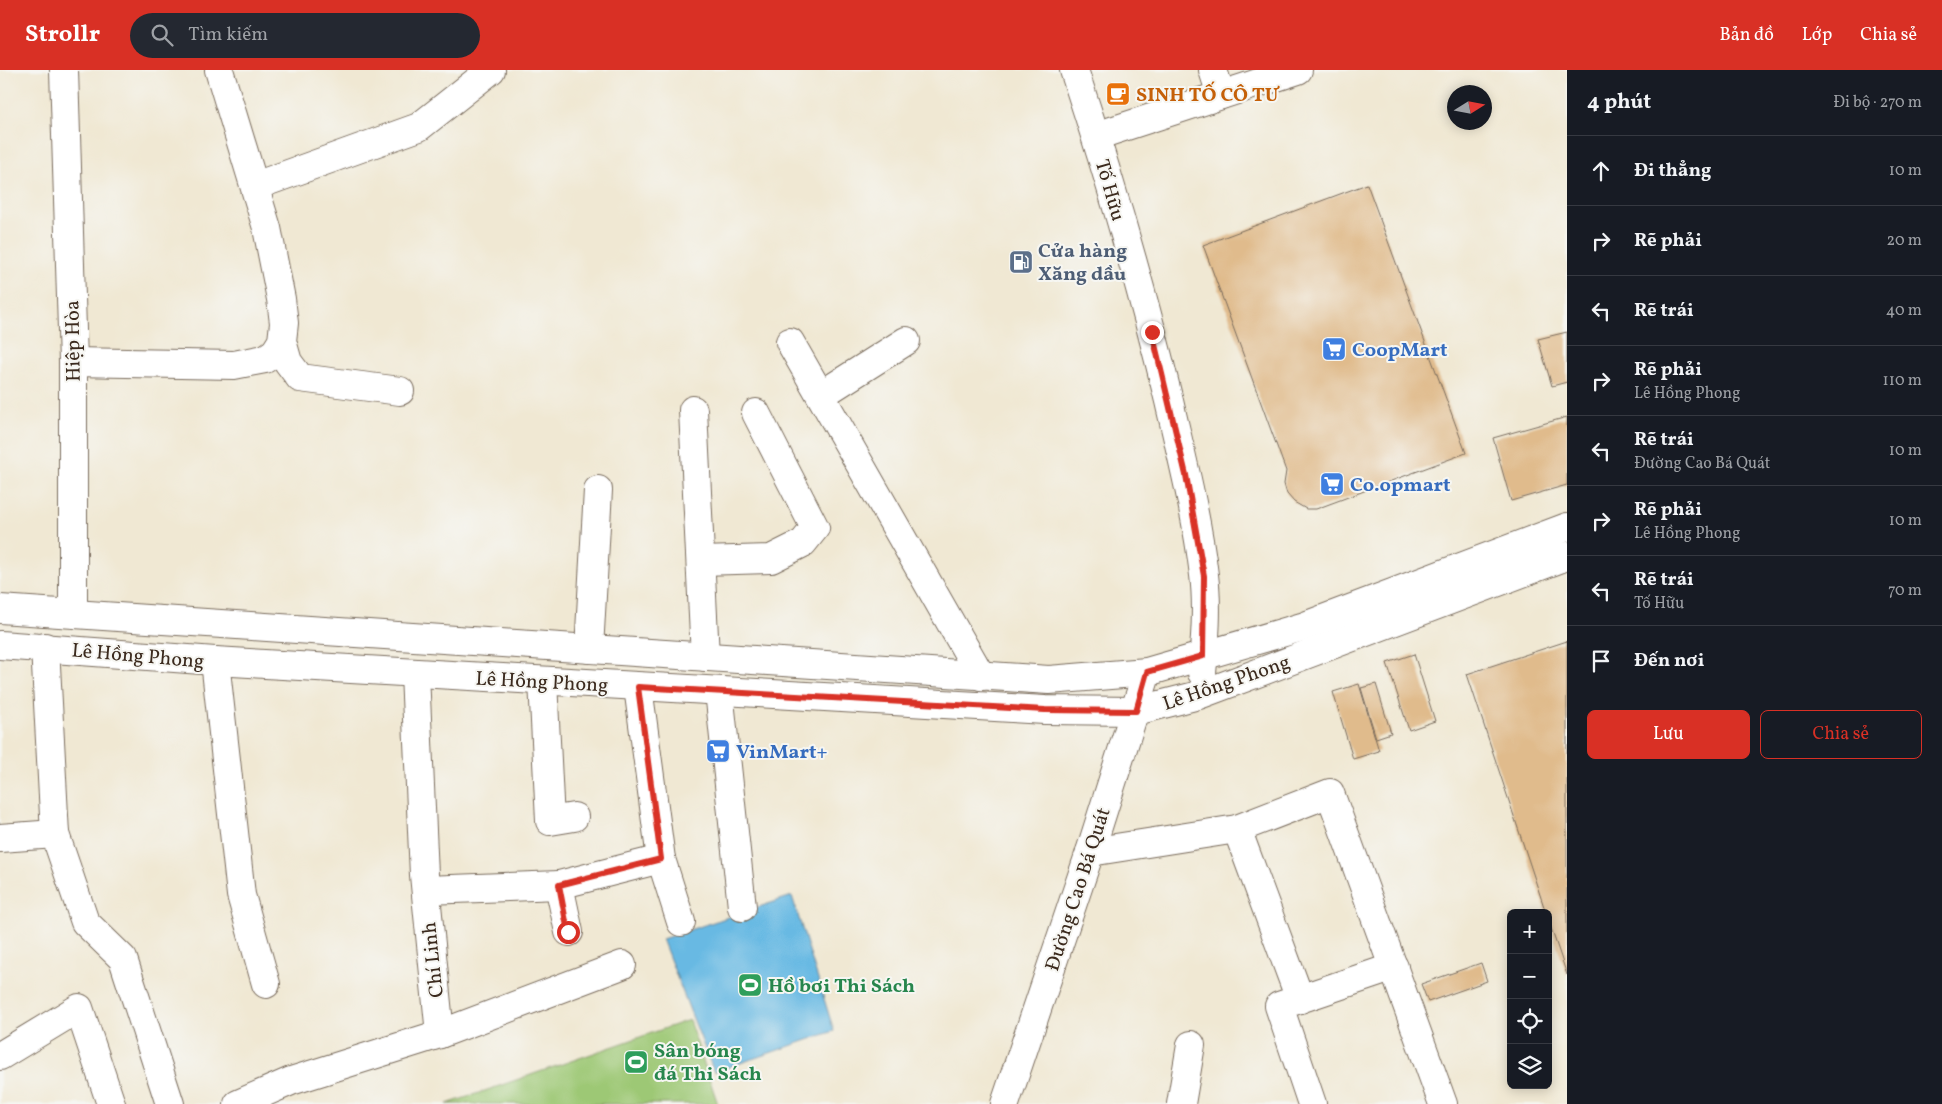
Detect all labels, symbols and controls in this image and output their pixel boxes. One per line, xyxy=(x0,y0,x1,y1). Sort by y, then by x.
search box xyxy=(130,13,480,58)
text: Strollr xyxy=(25,18,100,52)
icon: search xyxy=(148,21,176,49)
text: Tìm kiếm xyxy=(188,22,268,48)
text: Bản đồ xyxy=(1720,23,1774,48)
text: Lớp xyxy=(1802,23,1832,48)
text: Chia sẻ xyxy=(1860,23,1917,48)
cafe icon: SINH TỐ CÔ TƯ xyxy=(1105,81,1131,107)
place label: SINH TỐ CÔ TƯ xyxy=(1136,81,1280,110)
north arrow xyxy=(1447,85,1492,130)
text: 4 phút xyxy=(1587,88,1651,117)
text: Đi bộ · 270 m xyxy=(1833,92,1922,114)
street label: Tố Hữu xyxy=(1087,156,1131,225)
icon: ahead xyxy=(1587,157,1615,185)
text: Đi thẳng xyxy=(1634,158,1711,184)
text: 10 m xyxy=(1889,160,1922,182)
icon: right xyxy=(1587,227,1615,255)
text: Rẽ phải xyxy=(1634,228,1702,254)
text: 20 m xyxy=(1887,230,1922,252)
place label: Cửa hàng Xăng dầu xyxy=(1038,238,1127,289)
fuel station icon: Cửa hàng Xăng dầu xyxy=(1008,249,1034,275)
icon: left xyxy=(1587,297,1615,325)
text: Rẽ trái xyxy=(1634,298,1694,324)
street label: Hiệp Hòa xyxy=(59,300,89,382)
text: 40 m xyxy=(1886,300,1922,322)
route end xyxy=(1141,321,1164,344)
supermarket icon: CoopMart xyxy=(1321,336,1347,362)
place label: CoopMart xyxy=(1352,337,1448,365)
text: Rẽ phải xyxy=(1634,357,1702,383)
icon: right xyxy=(1587,367,1615,395)
text: 110 m xyxy=(1883,370,1922,392)
text: Lê Hồng Phong xyxy=(1634,383,1740,405)
text: Rẽ trái xyxy=(1634,427,1694,453)
icon: left xyxy=(1587,437,1615,465)
text: 10 m xyxy=(1889,440,1922,462)
text: Đường Cao Bá Quát xyxy=(1634,453,1770,475)
supermarket icon: Co.opmart xyxy=(1319,471,1345,497)
place label: Co.opmart xyxy=(1350,472,1451,500)
text: Rẽ phải xyxy=(1634,497,1702,523)
icon: right xyxy=(1587,507,1615,535)
text: 10 m xyxy=(1889,510,1922,532)
text: Lê Hồng Phong xyxy=(1634,523,1740,545)
text: Rẽ trái xyxy=(1634,567,1694,593)
icon: left xyxy=(1587,577,1615,605)
text: 70 m xyxy=(1888,580,1922,602)
text: Tố Hữu xyxy=(1634,593,1684,615)
street label: Lê Hồng Phong xyxy=(70,637,205,677)
icon: arrive xyxy=(1587,647,1615,675)
text: Đến nơi xyxy=(1634,648,1704,674)
street label: Lê Hồng Phong xyxy=(1159,649,1294,719)
street label: Lê Hồng Phong xyxy=(475,666,609,700)
button: Lưu xyxy=(1587,710,1750,759)
button: Chia sẻ xyxy=(1760,710,1922,759)
supermarket icon: VinMart+ xyxy=(705,738,731,764)
place label: VinMart+ xyxy=(736,739,828,767)
street label: Đường Cao Bá Quát xyxy=(1039,804,1119,975)
map controls xyxy=(1507,909,1552,1089)
button: + xyxy=(1507,909,1552,954)
street label: Chí Linh xyxy=(416,920,452,999)
route start xyxy=(557,921,580,944)
button: − xyxy=(1507,954,1552,999)
sports icon: Hồ bơi Thi Sách xyxy=(737,972,763,998)
place label: Hồ bơi Thi Sách xyxy=(768,973,915,1001)
button: locate xyxy=(1507,999,1552,1044)
place label: Sân bóng đá Thi Sách xyxy=(654,1038,762,1089)
button: layers xyxy=(1507,1044,1552,1089)
sports icon: Sân bóng đá Thi Sách xyxy=(623,1049,649,1075)

